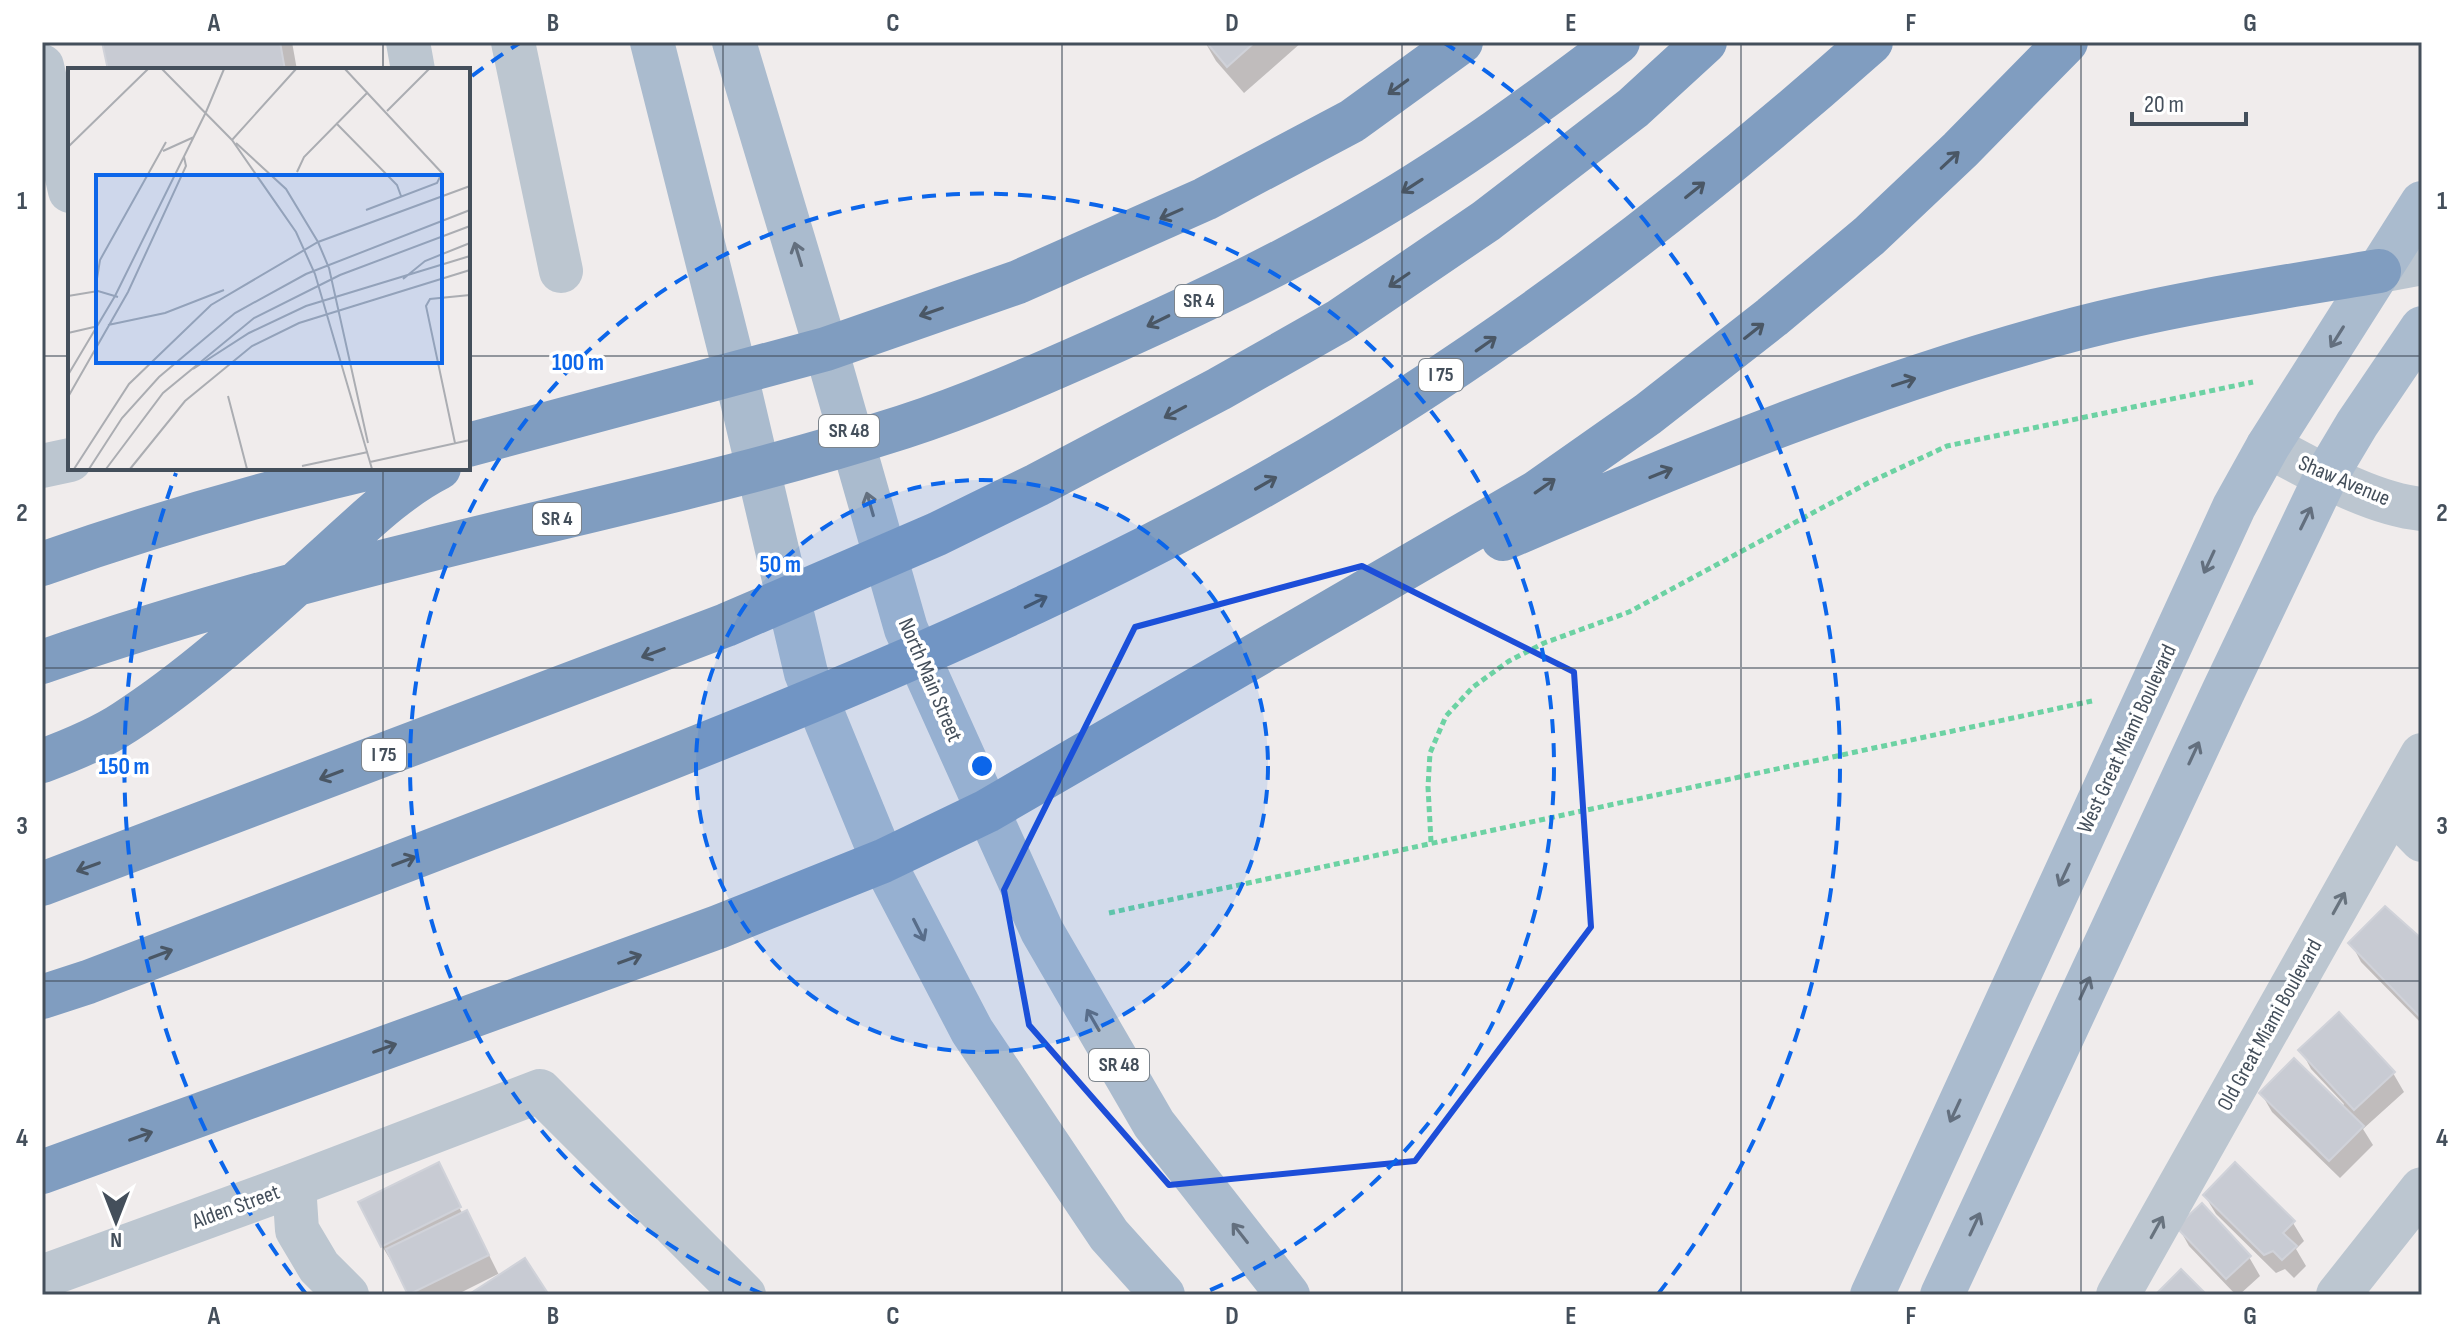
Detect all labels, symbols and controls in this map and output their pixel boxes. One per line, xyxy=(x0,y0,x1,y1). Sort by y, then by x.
text: A xyxy=(207,8,221,39)
text: B xyxy=(547,8,559,39)
text: C xyxy=(886,8,900,39)
text: D xyxy=(1225,8,1239,39)
text: E xyxy=(1565,8,1577,39)
text: F xyxy=(1906,8,1917,39)
text: G xyxy=(2243,8,2257,39)
inset map xyxy=(68,68,470,470)
scale bar xyxy=(2132,76,2246,126)
one-way arrow xyxy=(1387,79,1409,96)
text: 20 m xyxy=(2144,90,2184,119)
one-way arrow xyxy=(1939,152,1959,170)
one-way arrow xyxy=(1401,178,1424,194)
one-way arrow xyxy=(1684,181,1705,198)
text: 1 xyxy=(17,186,27,217)
text: 1 xyxy=(2437,186,2447,217)
one-way arrow xyxy=(1160,208,1184,223)
one-way arrow xyxy=(790,241,805,267)
one-way arrow xyxy=(1388,272,1410,289)
road number: SR 4 xyxy=(1175,285,1223,317)
one-way arrow xyxy=(919,306,944,321)
one-way arrow xyxy=(1147,314,1171,329)
one-way arrow xyxy=(1743,323,1764,340)
one-way arrow xyxy=(2328,325,2345,347)
one-way arrow xyxy=(1475,336,1497,352)
text: 100 m xyxy=(552,348,604,377)
road number: I 75 xyxy=(1419,359,1463,391)
one-way arrow xyxy=(1892,373,1917,388)
one-way arrow xyxy=(1163,405,1187,421)
road number: SR 48 xyxy=(819,415,879,447)
street label: Shaw Avenue xyxy=(2294,450,2394,512)
one-way arrow xyxy=(1648,464,1673,479)
one-way arrow xyxy=(1254,475,1278,490)
one-way arrow xyxy=(1534,478,1556,494)
one-way arrow xyxy=(862,491,877,517)
text: 2 xyxy=(16,498,28,529)
text: 2 xyxy=(2436,498,2448,529)
road number: SR 4 xyxy=(533,503,581,535)
one-way arrow xyxy=(2299,506,2314,530)
text: 50 m xyxy=(759,550,801,579)
one-way arrow xyxy=(2201,550,2216,574)
one-way arrow xyxy=(1023,594,1047,610)
street label: North Main Street xyxy=(892,614,968,746)
street label: West Great Miami Boulevard xyxy=(2071,640,2183,838)
one-way arrow xyxy=(641,647,666,661)
road number: I 75 xyxy=(362,739,406,771)
one-way arrow xyxy=(2187,741,2202,765)
text: 150 m xyxy=(98,752,150,781)
centre of rings xyxy=(968,752,996,780)
one-way arrow xyxy=(319,769,344,783)
text: 3 xyxy=(16,811,28,842)
text: 3 xyxy=(2436,811,2448,842)
one-way arrow xyxy=(391,853,416,867)
one-way arrow xyxy=(76,861,101,875)
one-way arrow xyxy=(2056,862,2071,886)
one-way arrow xyxy=(2331,892,2347,915)
one-way arrow xyxy=(912,918,928,942)
street label: Old Great Miami Boulevard xyxy=(2212,934,2328,1116)
one-way arrow xyxy=(148,946,173,960)
one-way arrow xyxy=(617,951,642,966)
one-way arrow xyxy=(2078,977,2093,1001)
one-way arrow xyxy=(1085,1009,1101,1032)
one-way arrow xyxy=(372,1040,397,1054)
road number: SR 48 xyxy=(1089,1049,1149,1081)
one-way arrow xyxy=(1947,1098,1962,1122)
text: 4 xyxy=(16,1123,28,1154)
text: 4 xyxy=(2436,1123,2448,1154)
one-way arrow xyxy=(128,1128,153,1143)
street label: Alden Street xyxy=(188,1179,284,1236)
north arrow xyxy=(76,1181,156,1261)
one-way arrow xyxy=(1968,1213,1983,1237)
one-way arrow xyxy=(2149,1216,2165,1239)
one-way arrow xyxy=(1232,1223,1249,1244)
text: N xyxy=(110,1226,122,1253)
text: A xyxy=(207,1301,221,1332)
text: B xyxy=(547,1301,559,1332)
text: C xyxy=(886,1301,900,1332)
text: D xyxy=(1225,1301,1239,1332)
text: E xyxy=(1565,1301,1577,1332)
text: F xyxy=(1906,1301,1917,1332)
text: G xyxy=(2243,1301,2257,1332)

